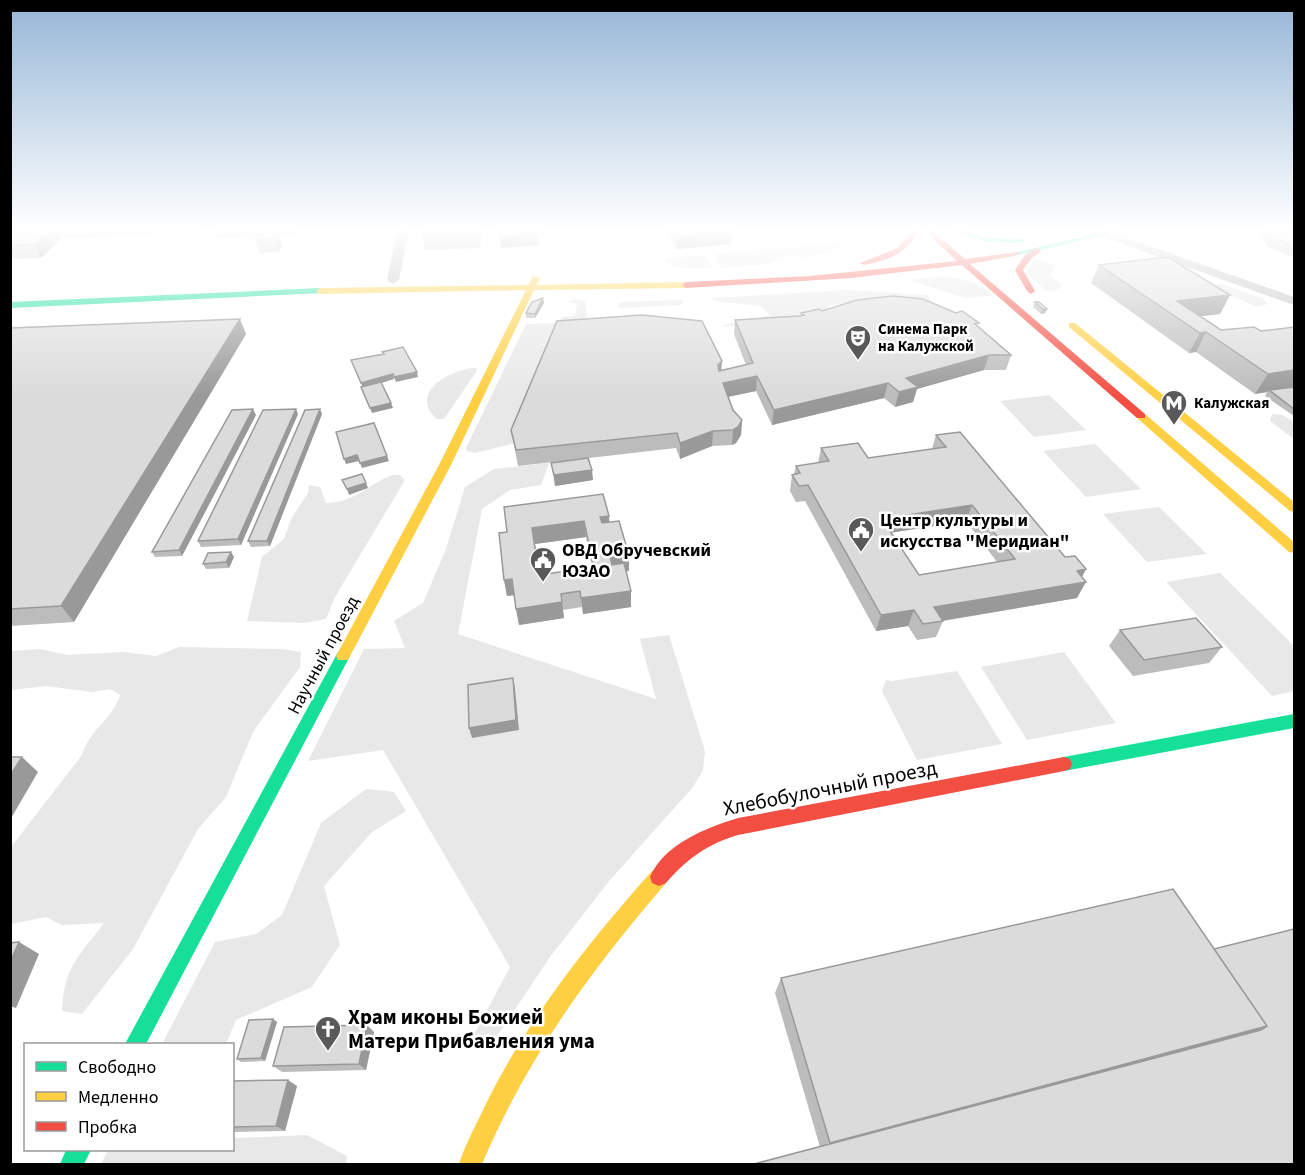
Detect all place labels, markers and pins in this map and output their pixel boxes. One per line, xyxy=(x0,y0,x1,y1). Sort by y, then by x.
place label: Синема Парк на Калужской xyxy=(878,319,974,357)
theatre icon: Синема Парк на Калужской xyxy=(843,323,873,361)
metro station icon: Калужская xyxy=(1159,388,1189,426)
place label: Калужская xyxy=(1194,393,1269,414)
place label: Центр культуры и искусства "Меридиан" xyxy=(880,508,1069,554)
public building icon: Центр культуры и искусства "Меридиан" xyxy=(846,515,876,553)
place label: ОВД Обручевский ЮЗАО xyxy=(562,538,711,584)
public building icon: ОВД Обручевский ЮЗАО xyxy=(528,545,558,583)
place label: Храм иконы Божией Матери Прибавления ума xyxy=(348,1002,595,1056)
church icon: Храм иконы Божией Матери Прибавления ума xyxy=(313,1014,343,1052)

